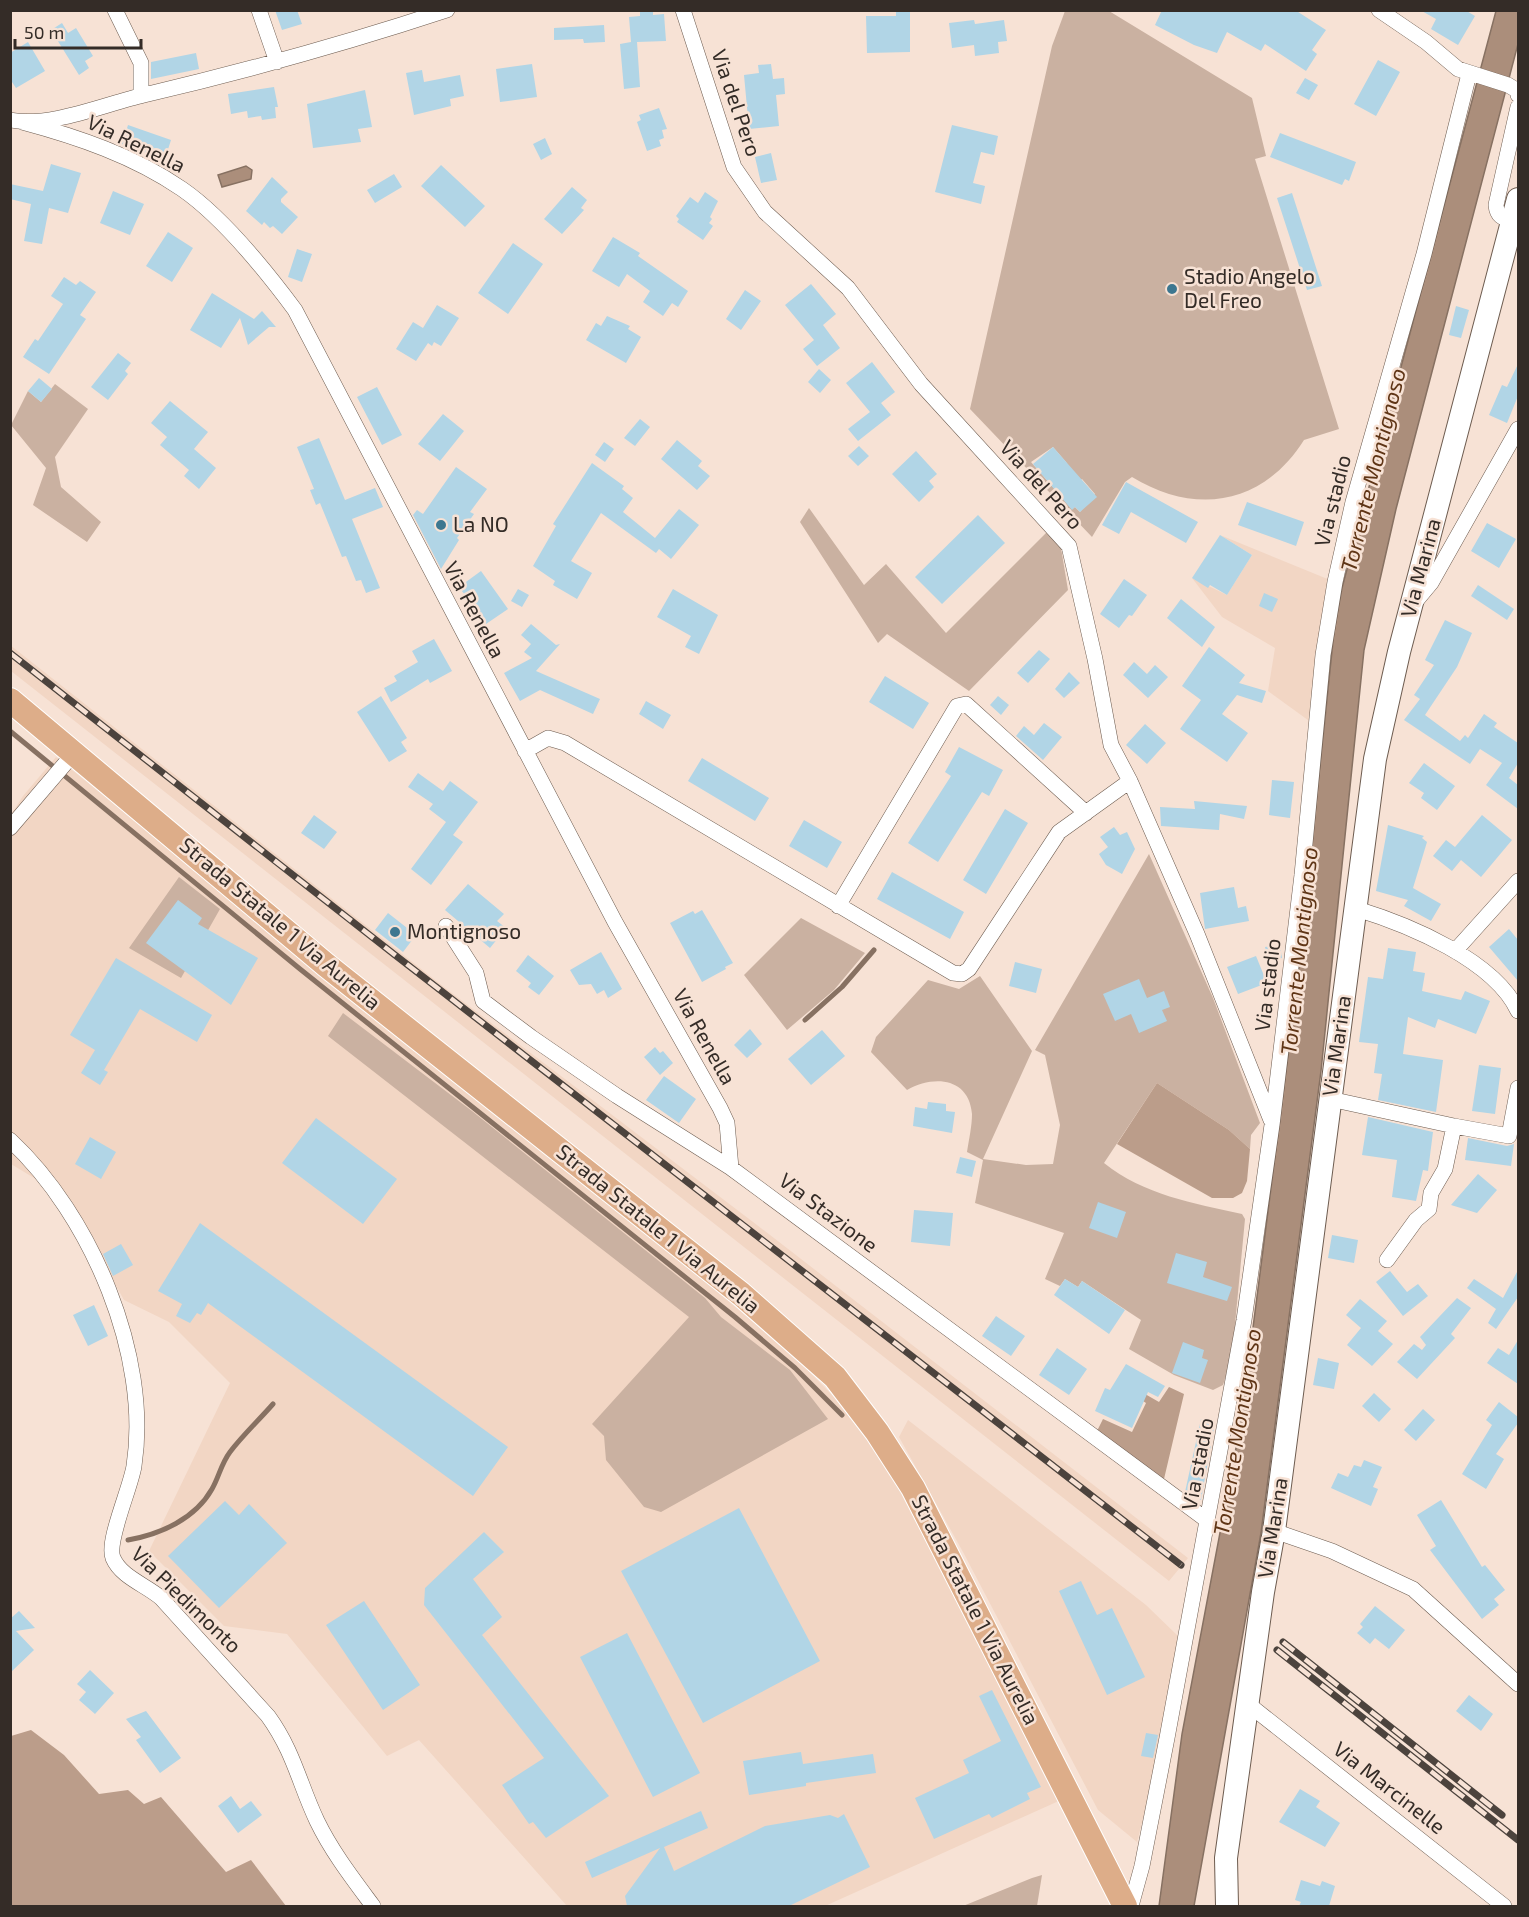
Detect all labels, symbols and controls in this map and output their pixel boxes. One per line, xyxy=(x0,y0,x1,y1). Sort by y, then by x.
scale bar xyxy=(15,12,141,50)
text: 50 m xyxy=(24,21,64,43)
street label: Via del Pero xyxy=(707,46,767,159)
street label: Via Renella xyxy=(84,108,190,177)
place label: Stadio Angelo Del Freo xyxy=(1184,263,1315,312)
marker: Stadio Angelo Del Freo xyxy=(1165,282,1179,296)
water label: Torrente Montignoso xyxy=(1334,365,1410,574)
street label: Via del Pero xyxy=(996,434,1089,534)
street label: Via stadio xyxy=(1308,452,1355,549)
place label: La NO xyxy=(453,511,509,536)
street label: Via Marina xyxy=(1394,515,1445,620)
marker: La NO xyxy=(434,518,448,532)
street label: Via Renella xyxy=(439,557,511,662)
street label: Strada Statale 1 Via Aurelia xyxy=(175,832,386,1014)
water label: Torrente Montignoso xyxy=(1274,846,1322,1056)
place label: Montignoso xyxy=(407,918,521,943)
marker: Montignoso xyxy=(388,925,402,939)
street label: Via stadio xyxy=(1248,937,1285,1033)
street label: Via Renella xyxy=(669,984,742,1089)
street label: Via Marina xyxy=(1316,994,1355,1098)
street label: Strada Statale 1 Via Aurelia xyxy=(552,1138,766,1318)
street label: Via Stazione xyxy=(775,1167,883,1257)
water label: Torrente Montignoso xyxy=(1207,1327,1265,1537)
street label: Via stadio xyxy=(1175,1415,1218,1512)
street label: Via Marina xyxy=(1251,1476,1292,1580)
street label: Strada Statale 1 Via Aurelia xyxy=(907,1490,1045,1728)
street label: Via Piedimonto xyxy=(127,1540,247,1658)
street label: Via Marcinelle xyxy=(1329,1735,1451,1838)

